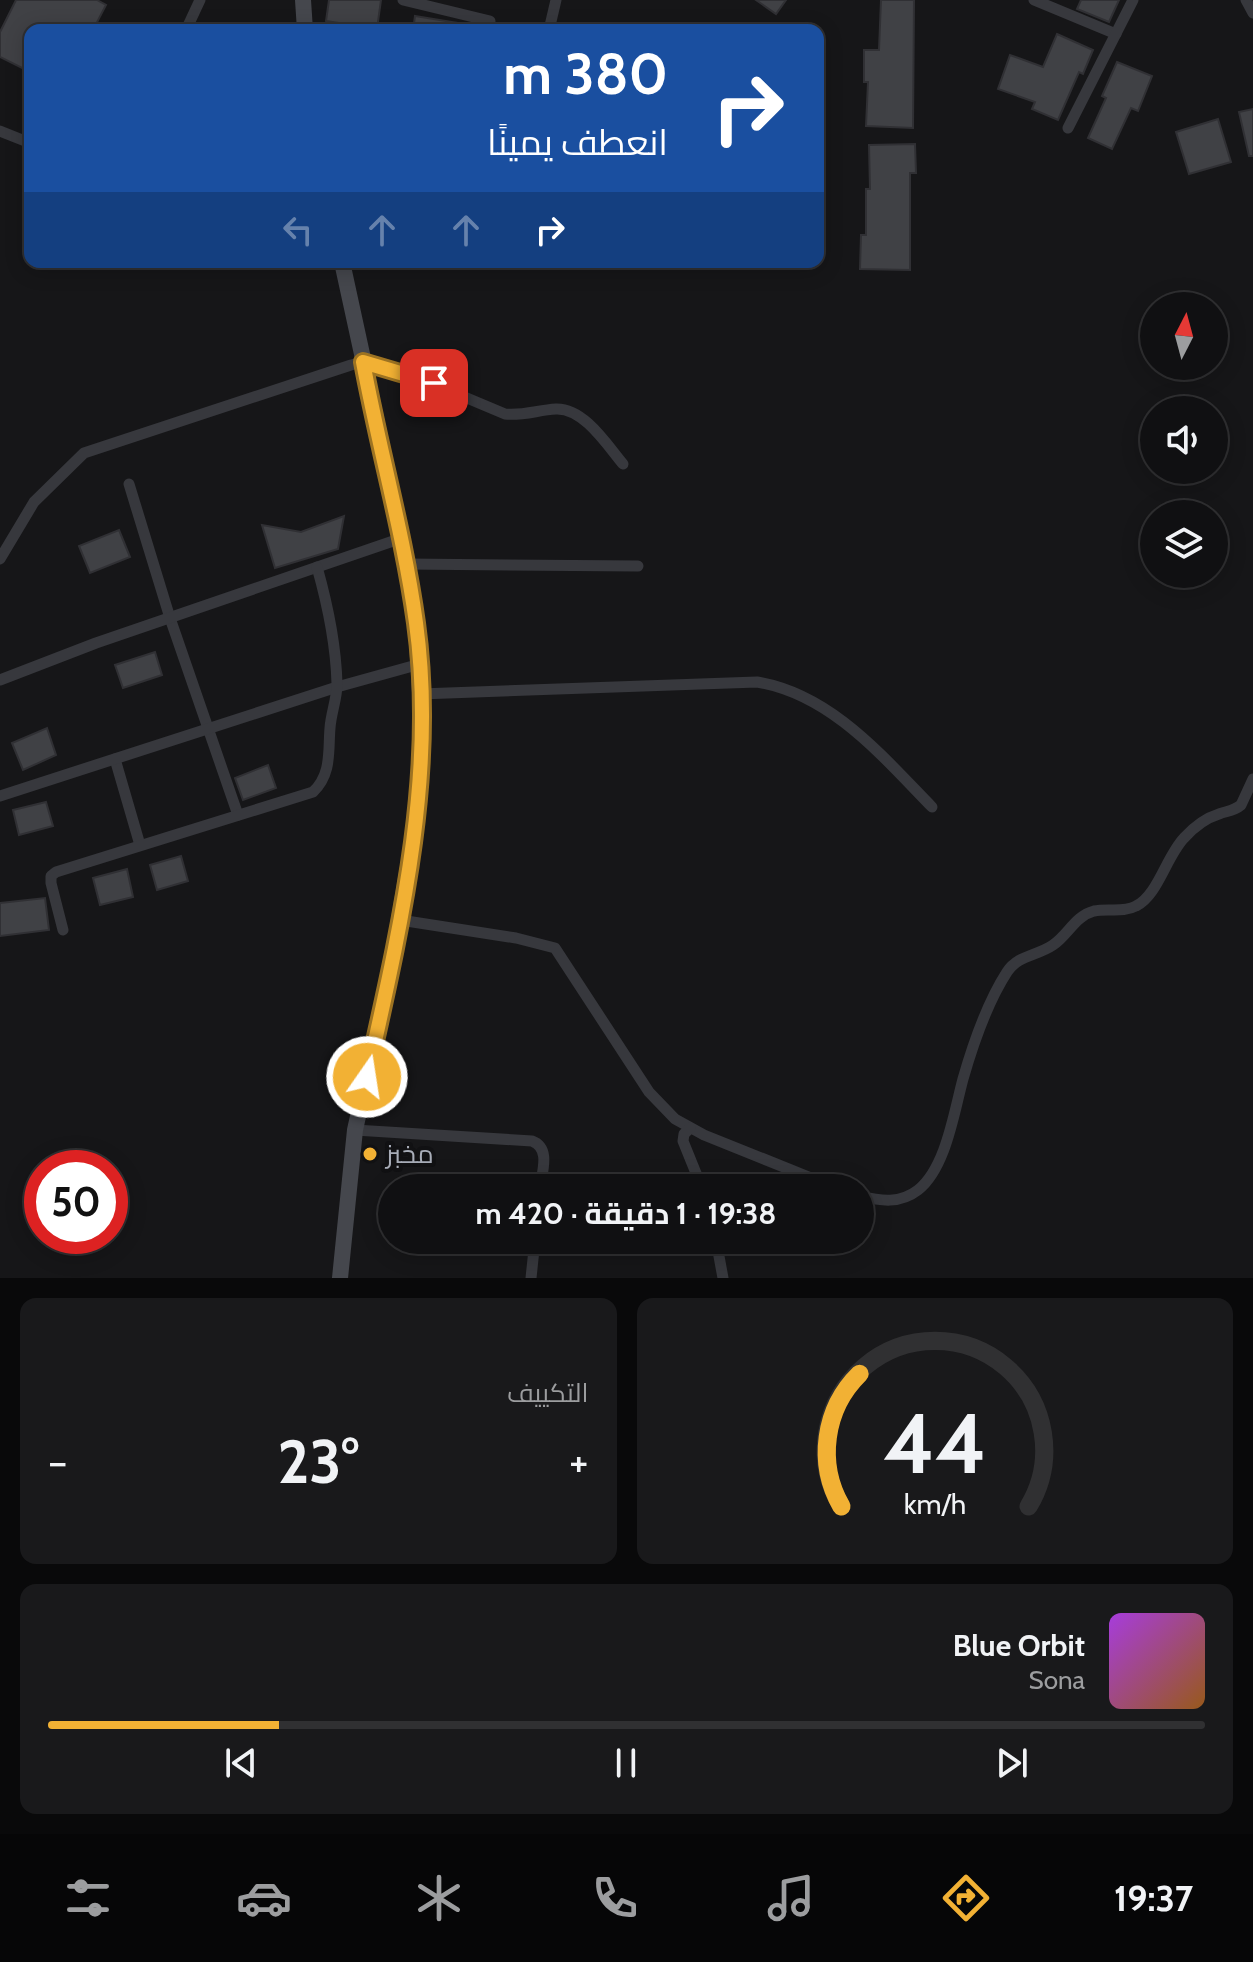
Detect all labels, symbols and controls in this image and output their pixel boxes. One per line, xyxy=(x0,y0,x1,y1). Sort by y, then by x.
text: 380 m xyxy=(503,40,668,108)
icon: right xyxy=(696,56,800,160)
text: انعطف يمينًا xyxy=(487,120,668,164)
icon: left xyxy=(276,208,320,252)
icon: ahead xyxy=(360,208,404,252)
icon: ahead xyxy=(444,208,488,252)
icon: right xyxy=(528,208,572,252)
north arrow xyxy=(1140,292,1228,380)
map controls xyxy=(1140,292,1228,588)
pin xyxy=(400,349,468,417)
icon: arrive xyxy=(412,361,456,405)
button: sound xyxy=(1140,396,1228,484)
button: layers xyxy=(1140,500,1228,588)
position arrow xyxy=(325,1035,409,1119)
place label: مخبز xyxy=(384,1138,434,1170)
marker: مخبز xyxy=(361,1145,379,1163)
speed limit sign: 50 xyxy=(24,1150,128,1254)
text: 19:38 · 1 دقيقة · 420 m xyxy=(476,1195,777,1232)
text: التكييف xyxy=(507,1377,589,1409)
text: 44 xyxy=(883,1393,986,1494)
text: 23° xyxy=(278,1425,359,1498)
text: − xyxy=(48,1435,67,1488)
text: + xyxy=(569,1435,588,1488)
text: km/h xyxy=(903,1486,966,1521)
text: Blue Orbit xyxy=(953,1627,1085,1664)
text: Sona xyxy=(1029,1664,1085,1696)
icon: previous xyxy=(219,1741,263,1785)
icon: pause xyxy=(604,1741,648,1785)
icon: next xyxy=(990,1741,1034,1785)
icon: filters xyxy=(60,1870,116,1926)
icon: car xyxy=(236,1870,292,1926)
icon: climate xyxy=(411,1870,467,1926)
icon: phone xyxy=(587,1870,643,1926)
icon: music xyxy=(763,1870,819,1926)
icon: directions xyxy=(938,1870,994,1926)
text: 19:37 xyxy=(1114,1876,1193,1920)

